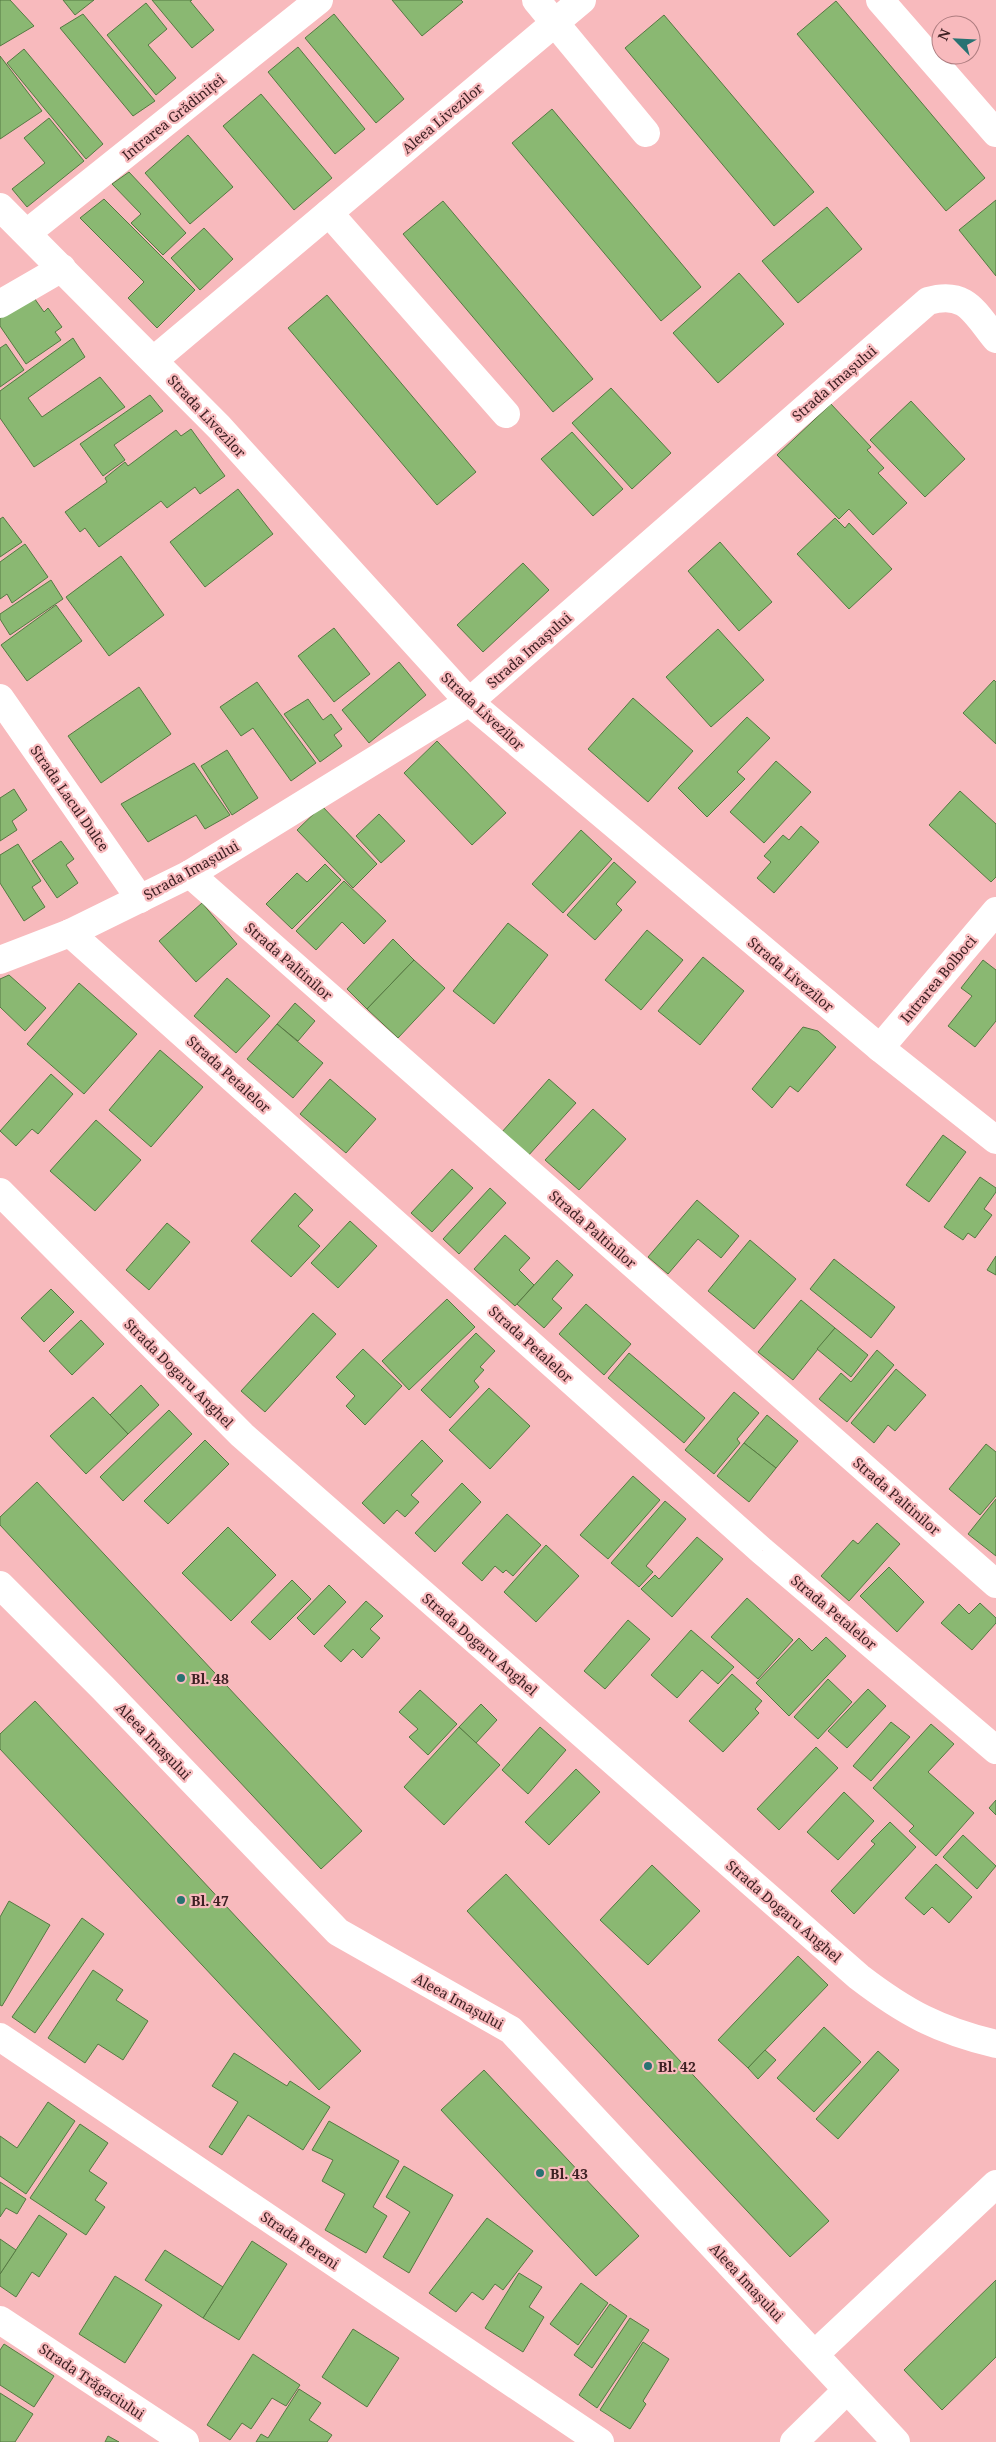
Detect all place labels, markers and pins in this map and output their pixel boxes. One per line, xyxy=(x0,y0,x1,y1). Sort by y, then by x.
place label: Bl. 48 xyxy=(191,1669,229,1688)
marker: Bl. 48 xyxy=(175,1672,187,1684)
place label: Bl. 47 xyxy=(191,1891,229,1910)
marker: Bl. 47 xyxy=(175,1894,187,1906)
place label: Bl. 42 xyxy=(658,2057,696,2076)
marker: Bl. 42 xyxy=(642,2060,654,2072)
place label: Bl. 43 xyxy=(550,2164,588,2183)
marker: Bl. 43 xyxy=(534,2167,546,2179)

